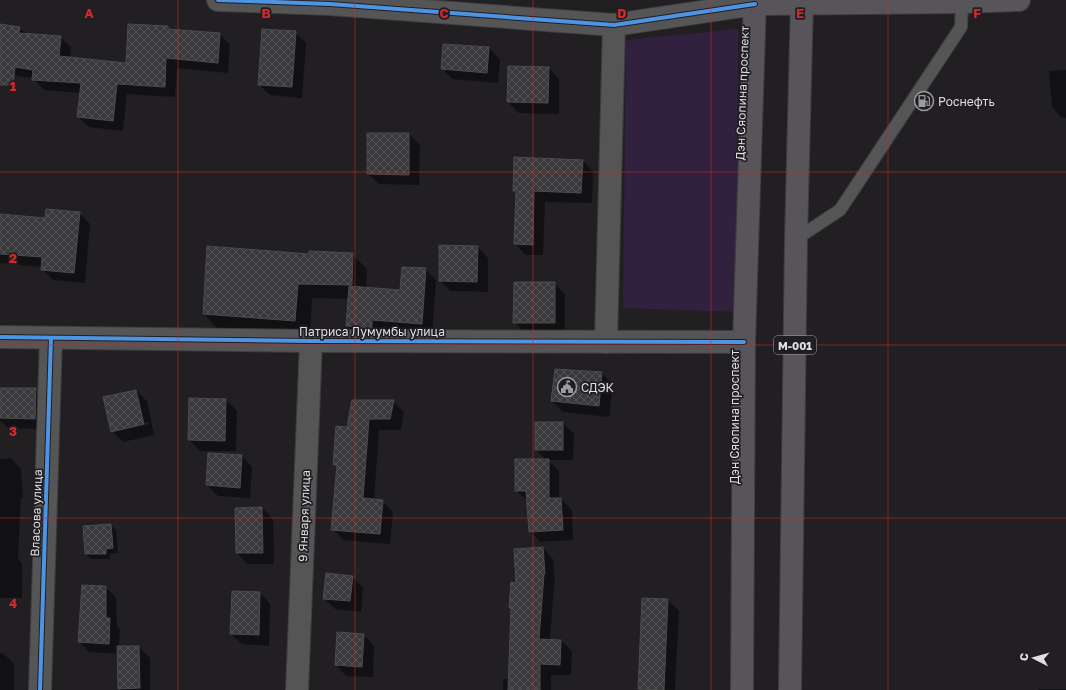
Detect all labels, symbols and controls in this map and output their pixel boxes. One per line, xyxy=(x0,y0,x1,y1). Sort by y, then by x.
text: A xyxy=(84,5,94,21)
text: B xyxy=(261,5,271,21)
text: C xyxy=(439,5,449,21)
text: D xyxy=(617,5,627,21)
text: E xyxy=(796,5,804,21)
text: F xyxy=(973,5,981,21)
street label: Дэн Сяопина проспект xyxy=(732,25,752,161)
text: 1 xyxy=(10,78,17,94)
fuel station icon: Роснефть xyxy=(913,90,935,112)
place label: Роснефть xyxy=(938,94,995,109)
text: 2 xyxy=(9,250,17,266)
street label: Патриса Лумумбы улица xyxy=(299,324,445,339)
road number: M-001 xyxy=(774,336,816,354)
street label: Дэн Сяопина проспект xyxy=(727,350,742,484)
public building icon: СДЭК xyxy=(556,376,578,398)
place label: СДЭК xyxy=(581,380,615,395)
text: 3 xyxy=(9,423,17,439)
street label: Власова улица xyxy=(27,469,45,557)
street label: 9 Января улица xyxy=(295,470,313,562)
text: 4 xyxy=(9,595,17,611)
north arrow xyxy=(1014,638,1054,678)
text: С xyxy=(1017,652,1030,661)

